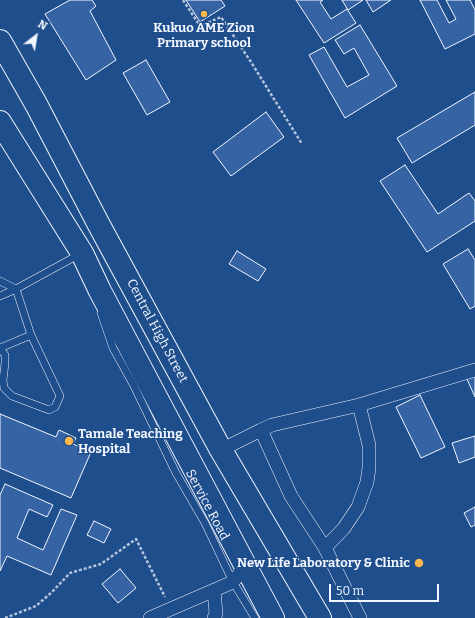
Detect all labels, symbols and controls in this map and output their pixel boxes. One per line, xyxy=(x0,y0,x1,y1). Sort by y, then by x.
marker: Kukuo AME Zion Primary school xyxy=(199,9,209,19)
north arrow xyxy=(16,16,56,56)
text: N xyxy=(35,18,49,33)
place label: Kukuo AME Zion Primary school xyxy=(153,20,255,51)
street label: Central High Street xyxy=(123,276,191,386)
place label: Tamale Teaching Hospital xyxy=(78,426,183,457)
marker: Tamale Teaching Hospital xyxy=(63,435,75,447)
street label: Service Road xyxy=(182,467,232,543)
place label: New Life Laboratory & Clinic xyxy=(237,555,410,571)
marker: New Life Laboratory & Clinic xyxy=(413,557,425,569)
scale bar xyxy=(331,576,441,602)
text: 50 m xyxy=(336,584,364,598)

